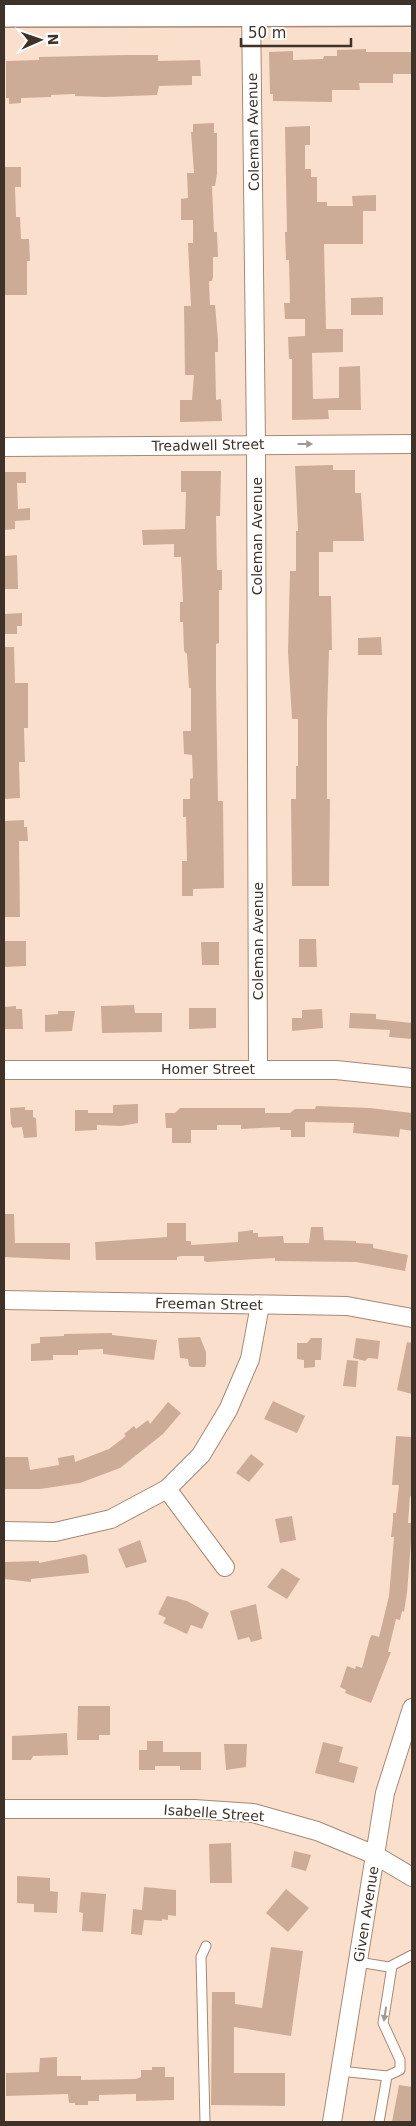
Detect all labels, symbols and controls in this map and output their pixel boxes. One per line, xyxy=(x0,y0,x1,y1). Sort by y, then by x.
north arrow xyxy=(15,15,65,65)
scale bar xyxy=(241,15,351,47)
text: 50 m xyxy=(248,24,286,42)
text: N xyxy=(45,33,61,46)
street label: Coleman Avenue xyxy=(244,73,262,191)
street label: Treadwell Street xyxy=(150,436,265,454)
one-way arrow xyxy=(297,440,313,448)
street label: Coleman Avenue xyxy=(249,477,265,595)
street label: Coleman Avenue xyxy=(250,882,266,1000)
street label: Homer Street xyxy=(161,1061,256,1077)
street label: Freeman Street xyxy=(155,1295,264,1313)
street label: Isabelle Street xyxy=(163,1802,265,1825)
street label: Given Avenue xyxy=(351,1865,381,1963)
one-way arrow xyxy=(380,2006,388,2022)

